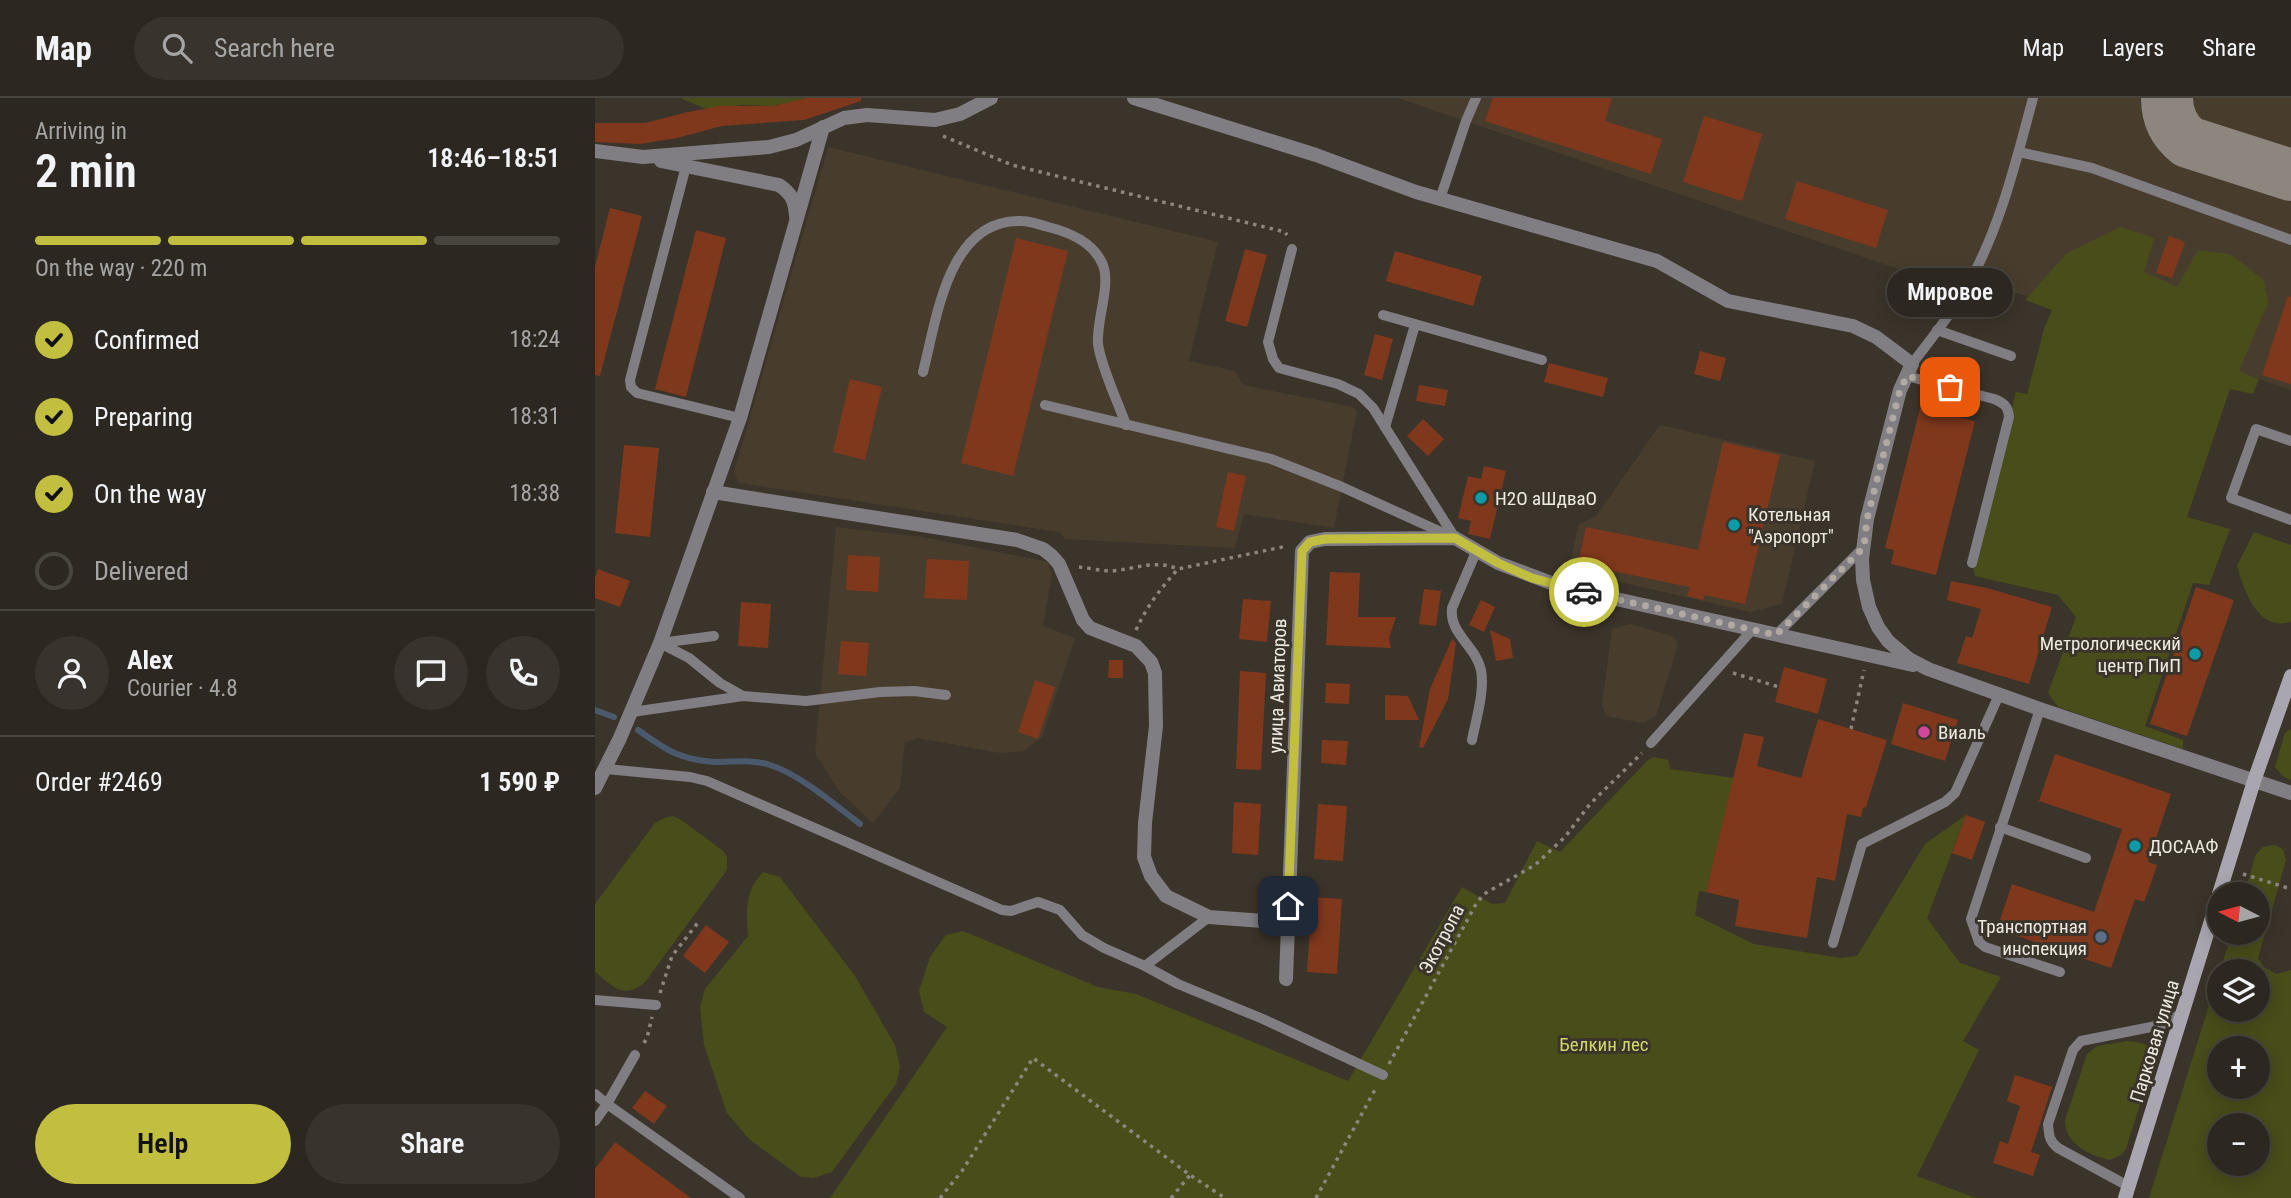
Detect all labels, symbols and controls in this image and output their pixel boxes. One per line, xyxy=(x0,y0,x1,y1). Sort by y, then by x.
search box xyxy=(134,17,624,80)
text: Map xyxy=(35,29,92,68)
icon: search xyxy=(158,29,196,67)
text: Search here xyxy=(214,33,335,63)
text: Map xyxy=(2023,34,2064,62)
text: Layers xyxy=(2102,34,2164,62)
text: Share xyxy=(2202,34,2256,62)
text: Arriving in xyxy=(35,118,127,145)
text: 18:46–18:51 xyxy=(427,143,560,173)
text: 2 min xyxy=(35,144,137,198)
text: On the way · 220 m xyxy=(35,255,207,282)
callout: Мировое xyxy=(1887,268,2013,317)
text: Мировое xyxy=(1907,279,1993,306)
icon: check xyxy=(35,321,73,359)
text: Confirmed xyxy=(94,325,200,355)
text: 18:24 xyxy=(509,326,560,353)
pin xyxy=(1920,357,1980,417)
icon: bag xyxy=(1931,368,1969,406)
icon: check xyxy=(35,398,73,436)
text: Preparing xyxy=(94,402,193,432)
text: 18:31 xyxy=(509,403,560,430)
icon: check xyxy=(35,475,73,513)
text: On the way xyxy=(94,479,207,509)
text: 18:38 xyxy=(509,480,560,507)
place label: H2O аШдваО xyxy=(1495,487,1597,510)
marker: H2O аШдваО xyxy=(1473,490,1489,506)
place label: Котельная "Аэропорт" xyxy=(1748,503,1834,548)
marker: Котельная "Аэропорт" xyxy=(1726,517,1742,533)
text: Delivered xyxy=(94,556,189,586)
courier xyxy=(1549,557,1619,627)
icon: car xyxy=(1565,573,1603,611)
street label: улица Авиаторов xyxy=(1264,618,1291,754)
place label: Метрологический центр ПиП xyxy=(2040,632,2181,677)
button: person xyxy=(35,636,109,710)
button: chat xyxy=(394,636,468,710)
button: phone xyxy=(486,636,560,710)
text: Alex xyxy=(127,645,173,675)
marker: Метрологический центр ПиП xyxy=(2187,646,2203,662)
text: Courier · 4.8 xyxy=(127,675,238,702)
place label: Виаль xyxy=(1938,721,1986,744)
marker: Виаль xyxy=(1916,724,1932,740)
text: Order #2469 xyxy=(35,767,163,797)
text: 1 590 ₽ xyxy=(479,767,560,797)
place label: ДОСААФ xyxy=(2149,835,2218,858)
marker: ДОСААФ xyxy=(2127,838,2143,854)
pin xyxy=(1258,876,1318,936)
north arrow xyxy=(2207,882,2270,945)
map controls xyxy=(2207,882,2270,1176)
icon: home xyxy=(1269,887,1307,925)
street label: Экотропа xyxy=(1414,901,1469,978)
place label: Транспортная инспекция xyxy=(1977,915,2087,960)
marker: Транспортная инспекция xyxy=(2093,929,2109,945)
button: layers xyxy=(2207,959,2270,1022)
street label: Парковая улица xyxy=(2125,977,2184,1105)
park label: Белкин лес xyxy=(1559,1033,1649,1056)
button: + xyxy=(2207,1036,2270,1099)
button: Help xyxy=(35,1104,291,1184)
button: Share xyxy=(305,1104,560,1184)
button: − xyxy=(2207,1113,2270,1176)

